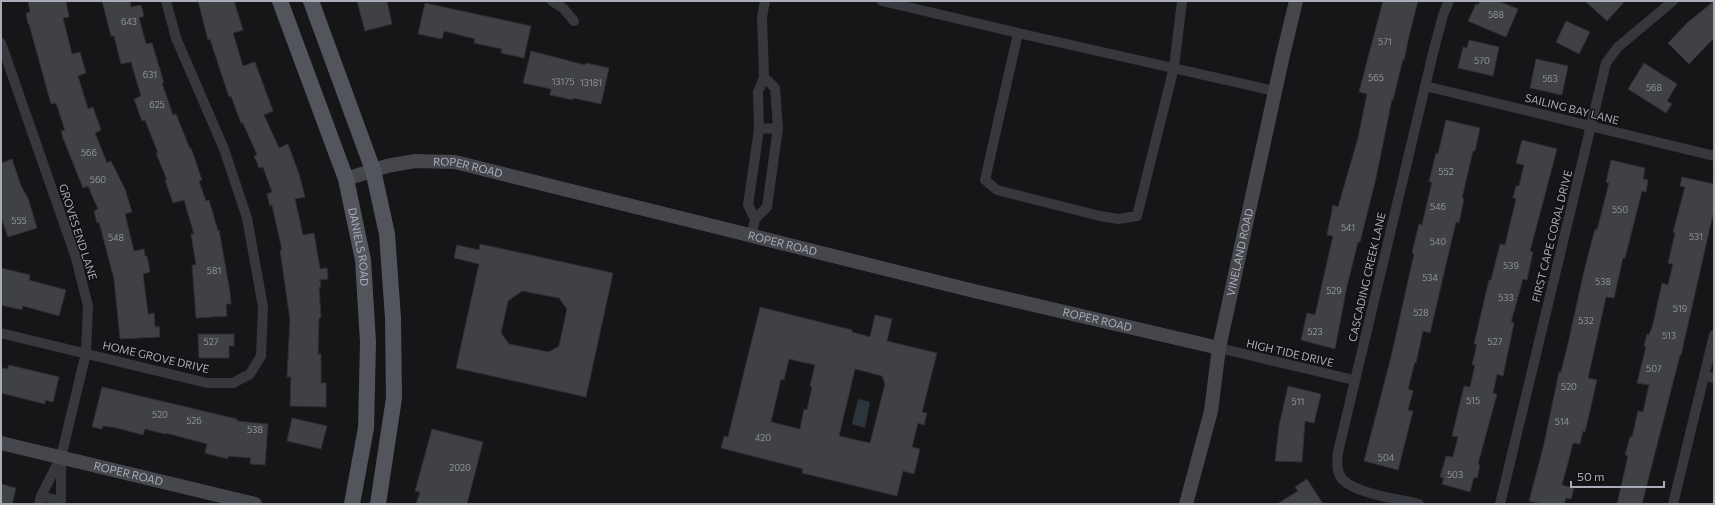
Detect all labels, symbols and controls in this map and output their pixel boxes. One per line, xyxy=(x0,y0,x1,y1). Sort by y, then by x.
house number: 588 xyxy=(1488,9,1504,20)
house number: 643 xyxy=(121,16,137,27)
house number: 571 xyxy=(1378,36,1392,47)
house number: 570 xyxy=(1474,55,1490,66)
house number: 631 xyxy=(143,69,157,80)
house number: 565 xyxy=(1368,72,1384,83)
house number: 563 xyxy=(1542,73,1558,84)
house number: 13175 xyxy=(552,76,574,87)
house number: 13181 xyxy=(580,77,602,88)
house number: 568 xyxy=(1646,82,1662,93)
street label: SAILING BAY LANE xyxy=(1524,91,1621,127)
house number: 625 xyxy=(149,99,165,110)
house number: 566 xyxy=(81,147,97,158)
street label: ROPER ROAD xyxy=(433,154,504,180)
house number: 552 xyxy=(1438,166,1454,177)
street label: FIRST CAPE CORAL DRIVE xyxy=(1529,169,1574,303)
house number: 560 xyxy=(90,174,106,185)
street label: GROVES END LANE xyxy=(57,182,100,282)
house number: 546 xyxy=(1430,201,1446,212)
house number: 550 xyxy=(1612,204,1628,215)
street label: DANIELS ROAD xyxy=(346,206,372,287)
street label: VINELAND ROAD xyxy=(1224,207,1255,297)
street label: CASCADING CREEK LANE xyxy=(1345,211,1388,343)
house number: 555 xyxy=(11,215,27,226)
house number: 541 xyxy=(1341,222,1355,233)
street label: ROPER ROAD xyxy=(747,228,819,258)
house number: 531 xyxy=(1689,231,1703,242)
house number: 548 xyxy=(108,232,124,243)
house number: 540 xyxy=(1430,236,1446,247)
house number: 539 xyxy=(1503,260,1519,271)
house number: 581 xyxy=(207,265,221,276)
house number: 534 xyxy=(1422,272,1438,283)
house number: 538 xyxy=(1595,276,1611,287)
house number: 529 xyxy=(1326,285,1342,296)
house number: 533 xyxy=(1498,292,1514,303)
house number: 519 xyxy=(1673,303,1687,314)
street label: ROPER ROAD xyxy=(1062,305,1133,334)
house number: 528 xyxy=(1413,307,1429,318)
house number: 532 xyxy=(1578,315,1594,326)
house number: 523 xyxy=(1307,326,1323,337)
house number: 513 xyxy=(1662,330,1676,341)
house number: 527 xyxy=(204,336,219,347)
street label: HIGH TIDE DRIVE xyxy=(1245,336,1335,369)
house number: 527 xyxy=(1488,336,1503,347)
street label: HOME GROVE DRIVE xyxy=(102,338,211,375)
house number: 507 xyxy=(1646,363,1662,374)
house number: 520 xyxy=(1561,381,1577,392)
house number: 515 xyxy=(1466,395,1480,406)
house number: 511 xyxy=(1292,396,1304,407)
house number: 520 xyxy=(152,409,168,420)
house number: 526 xyxy=(186,415,202,426)
house number: 514 xyxy=(1555,416,1570,427)
house number: 538 xyxy=(247,424,263,435)
house number: 420 xyxy=(755,432,771,443)
house number: 504 xyxy=(1378,452,1395,463)
street label: ROPER ROAD xyxy=(93,459,164,488)
house number: 2020 xyxy=(449,462,471,473)
scale bar xyxy=(1571,463,1664,489)
house number: 503 xyxy=(1447,469,1463,480)
text: 50 m xyxy=(1577,469,1605,483)

